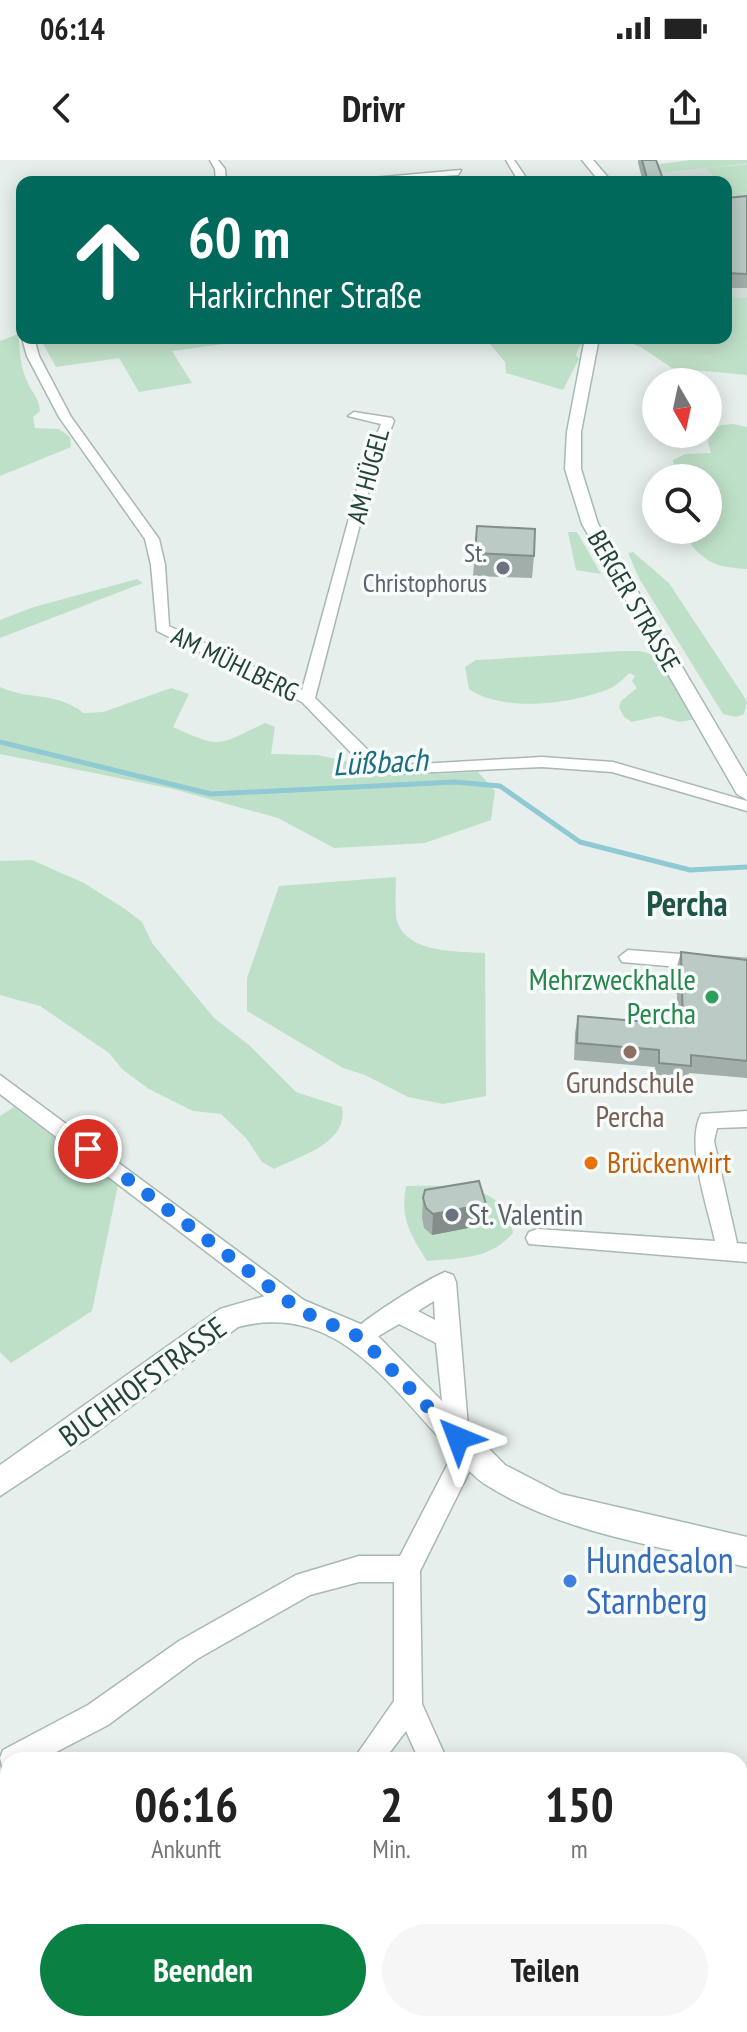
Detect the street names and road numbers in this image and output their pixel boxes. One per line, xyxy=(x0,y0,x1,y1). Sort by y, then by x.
street label: AM HÜGEL xyxy=(339,425,396,527)
street label: BERGER STRASSE xyxy=(581,524,688,677)
street label: AM MÜHLBERG xyxy=(166,619,304,708)
street label: BUCHHOFSTRASSE xyxy=(51,1307,233,1455)

